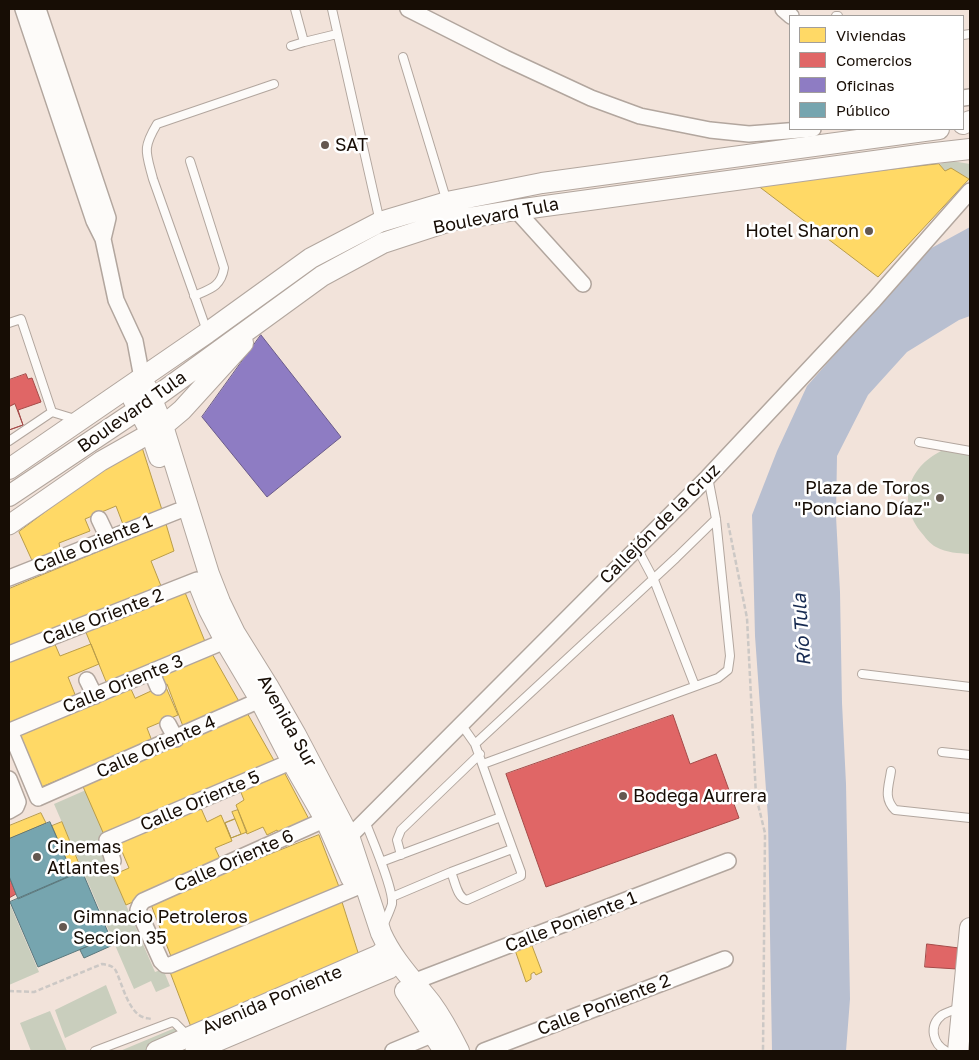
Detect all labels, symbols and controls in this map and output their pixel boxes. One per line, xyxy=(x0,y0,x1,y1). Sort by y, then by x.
legend xyxy=(789,15,964,130)
text: Viviendas xyxy=(836,26,906,44)
text: Comercios xyxy=(836,51,912,69)
text: Oficinas xyxy=(836,76,894,94)
text: Público xyxy=(836,101,890,119)
place label: SAT xyxy=(335,134,368,156)
marker: SAT xyxy=(319,139,331,151)
street label: Boulevard Tula xyxy=(431,193,561,239)
place label: Hotel Sharon xyxy=(745,220,859,242)
marker: Hotel Sharon xyxy=(863,225,875,237)
street label: Boulevard Tula xyxy=(73,366,191,458)
street label: Callejón de la Cruz xyxy=(595,459,725,589)
place label: Plaza de Toros "Ponciano Díaz" xyxy=(794,477,930,520)
marker: Plaza de Toros "Ponciano Díaz" xyxy=(934,492,946,504)
street label: Calle Oriente 1 xyxy=(31,510,155,578)
street label: Calle Oriente 2 xyxy=(39,584,167,650)
water label: Río Tula xyxy=(788,593,816,667)
street label: Calle Oriente 3 xyxy=(60,650,186,718)
street label: Avenida Sur xyxy=(253,671,321,771)
street label: Calle Oriente 4 xyxy=(93,711,219,783)
street label: Calle Oriente 5 xyxy=(137,766,263,836)
place label: Bodega Aurrera xyxy=(633,785,767,807)
marker: Bodega Aurrera xyxy=(617,790,629,802)
street label: Calle Oriente 6 xyxy=(171,825,297,897)
place label: Cinemas Atlantes xyxy=(47,836,121,879)
marker: Cinemas Atlantes xyxy=(31,851,43,863)
street label: Calle Poniente 1 xyxy=(502,887,640,957)
place label: Gimnacio Petroleros Seccion 35 xyxy=(73,906,248,949)
marker: Gimnacio Petroleros Seccion 35 xyxy=(57,921,69,933)
street label: Avenida Poniente xyxy=(199,961,345,1039)
street label: Calle Poniente 2 xyxy=(534,970,674,1040)

